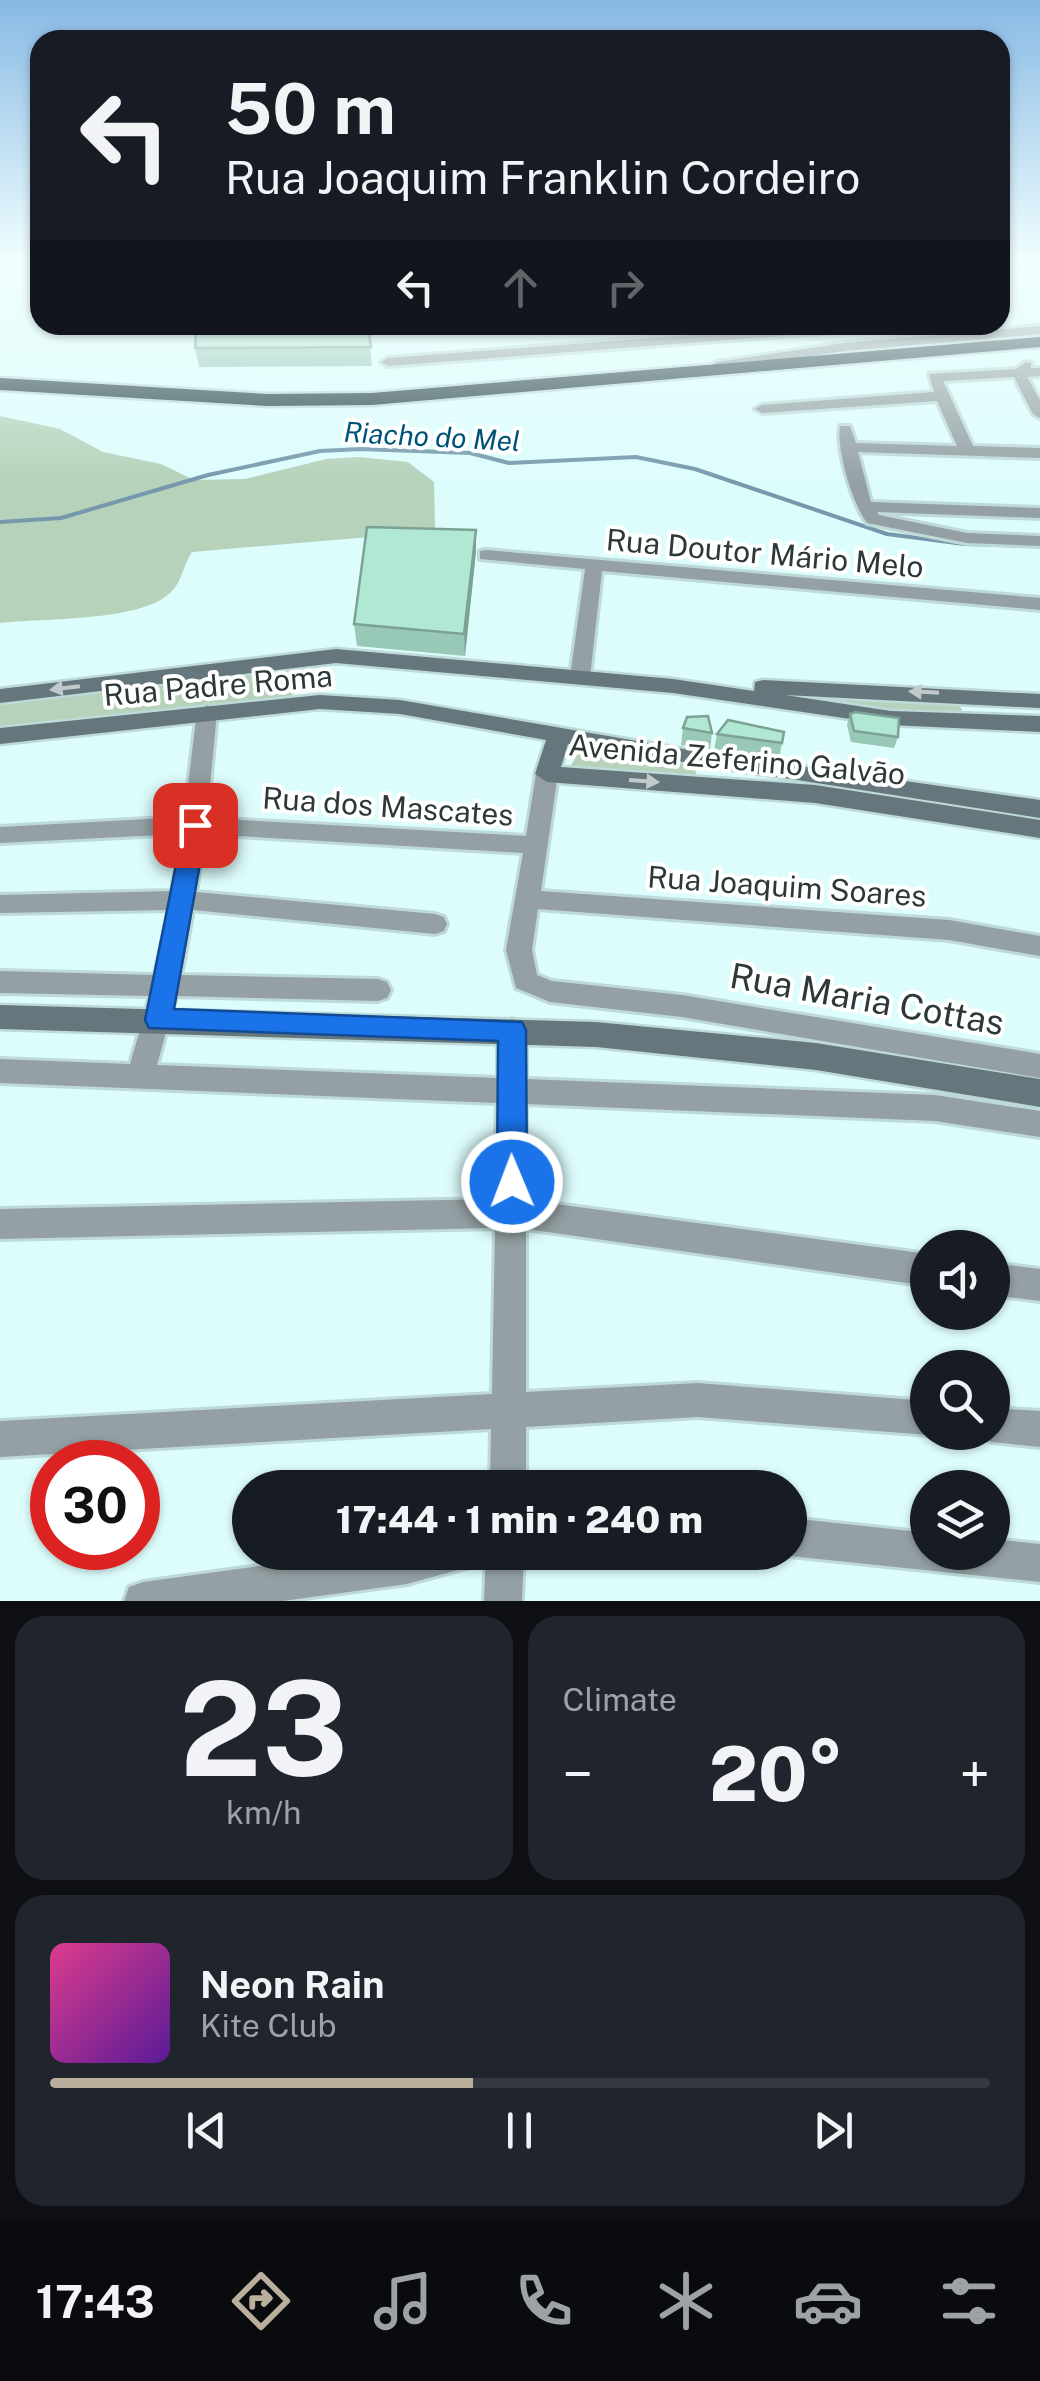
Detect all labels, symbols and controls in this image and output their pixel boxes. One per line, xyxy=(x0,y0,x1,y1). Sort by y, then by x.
text: 50 m xyxy=(225,67,396,150)
icon: left xyxy=(60,70,190,200)
text: Rua Joaquim Franklin Cordeiro xyxy=(225,151,860,204)
icon: left xyxy=(388,260,443,315)
icon: ahead xyxy=(493,260,548,315)
icon: right xyxy=(598,260,653,315)
water label: Riacho do Mel xyxy=(343,415,521,457)
street label: Rua Doutor Mário Melo xyxy=(605,521,925,585)
street label: Rua Padre Roma xyxy=(102,657,334,713)
one-way arrow xyxy=(49,680,81,696)
one-way arrow xyxy=(907,684,939,700)
street label: Avenida Zeferino Galvão xyxy=(567,726,907,792)
one-way arrow xyxy=(628,773,660,789)
street label: Rua dos Mascates xyxy=(261,779,515,833)
pin xyxy=(153,783,238,868)
icon: arrive xyxy=(168,798,223,853)
street label: Rua Joaquim Soares xyxy=(646,858,928,914)
street label: Rua Maria Cottas xyxy=(727,955,1007,1043)
position arrow xyxy=(460,1130,564,1234)
map controls xyxy=(910,1230,1010,1570)
button: sound xyxy=(910,1230,1010,1330)
button: search xyxy=(910,1350,1010,1450)
speed limit sign: 30 xyxy=(30,1440,160,1570)
button: layers xyxy=(910,1470,1010,1570)
text: 17:44 · 1 min · 240 m xyxy=(336,1497,703,1542)
text: 23 xyxy=(179,1653,348,1805)
text: Climate xyxy=(563,1681,677,1718)
text: 20° xyxy=(709,1730,843,1818)
text: − xyxy=(563,1742,593,1806)
text: + xyxy=(959,1742,990,1806)
text: km/h xyxy=(226,1794,301,1831)
text: Neon Rain xyxy=(200,1962,384,2007)
text: Kite Club xyxy=(200,2007,337,2044)
icon: previous xyxy=(179,2103,234,2158)
icon: pause xyxy=(492,2103,547,2158)
icon: next xyxy=(806,2103,861,2158)
icon: directions xyxy=(226,2266,296,2336)
icon: music xyxy=(368,2266,438,2336)
icon: phone xyxy=(509,2266,579,2336)
icon: climate xyxy=(651,2266,721,2336)
icon: car xyxy=(793,2266,863,2336)
icon: filters xyxy=(934,2266,1004,2336)
text: 17:43 xyxy=(36,2275,155,2328)

